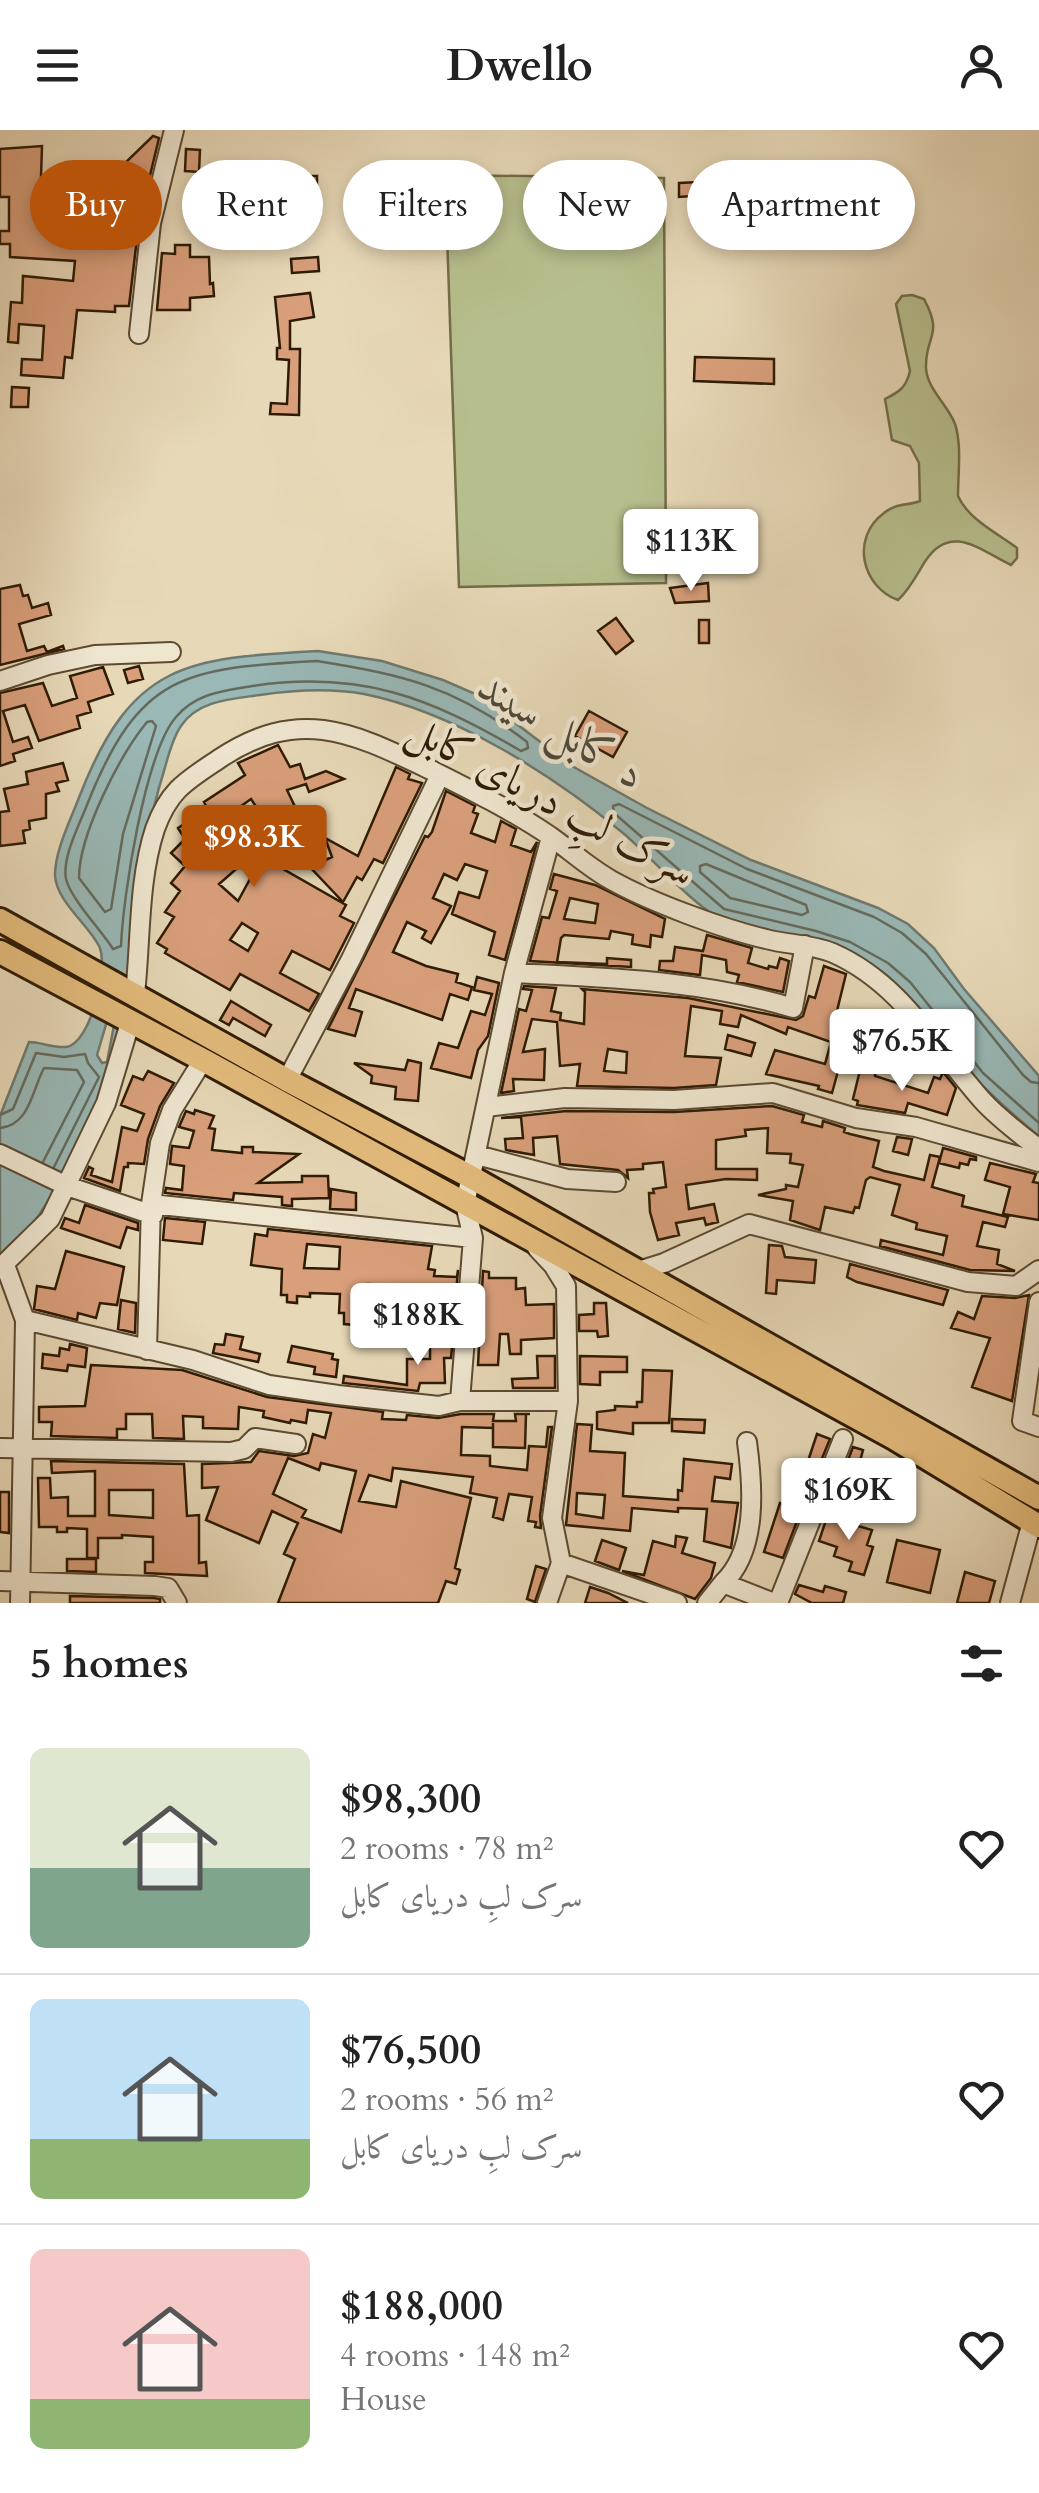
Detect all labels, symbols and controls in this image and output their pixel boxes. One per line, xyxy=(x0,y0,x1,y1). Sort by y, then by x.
text: Dwello xyxy=(446,35,593,96)
icon: menu xyxy=(30,38,85,93)
icon: person xyxy=(954,38,1009,93)
chip: Buy xyxy=(30,160,162,250)
chip: Rent xyxy=(182,160,323,250)
chip: Filters xyxy=(343,160,503,250)
chip: New xyxy=(523,160,667,250)
chip: Apartment xyxy=(687,160,915,250)
pin: $113K xyxy=(621,509,761,594)
text: $113K xyxy=(645,519,737,563)
water label: د کابل سيند xyxy=(467,656,658,804)
street label: سرک لبِ دریای کابل xyxy=(395,700,705,906)
pin: $98.3K xyxy=(173,805,335,890)
text: $98.3K xyxy=(204,815,304,859)
pin: $76.5K xyxy=(821,1009,983,1094)
text: $76.5K xyxy=(852,1019,952,1063)
pin: $188K xyxy=(348,1283,488,1368)
text: $188K xyxy=(372,1293,464,1337)
pin: $169K xyxy=(779,1458,919,1543)
text: $169K xyxy=(803,1468,895,1512)
text: 5 homes xyxy=(30,1635,188,1692)
icon: filters xyxy=(954,1636,1009,1691)
text: $98,300 xyxy=(340,1770,481,1827)
icon: home xyxy=(110,1788,230,1908)
icon: heart xyxy=(954,1821,1009,1876)
text: 2 rooms · 78 m² xyxy=(340,1827,553,1871)
text: سرک لبِ دریای کابل xyxy=(340,1875,583,1919)
text: $76,500 xyxy=(340,2021,481,2078)
icon: home xyxy=(110,2039,230,2159)
icon: heart xyxy=(954,2072,1009,2127)
text: 2 rooms · 56 m² xyxy=(340,2078,553,2122)
text: سرک لبِ دریای کابل xyxy=(340,2126,583,2170)
text: $188,000 xyxy=(340,2277,503,2334)
icon: home xyxy=(110,2289,230,2409)
icon: heart xyxy=(954,2322,1009,2377)
text: 4 rooms · 148 m² xyxy=(340,2334,570,2378)
text: House xyxy=(340,2378,427,2422)

